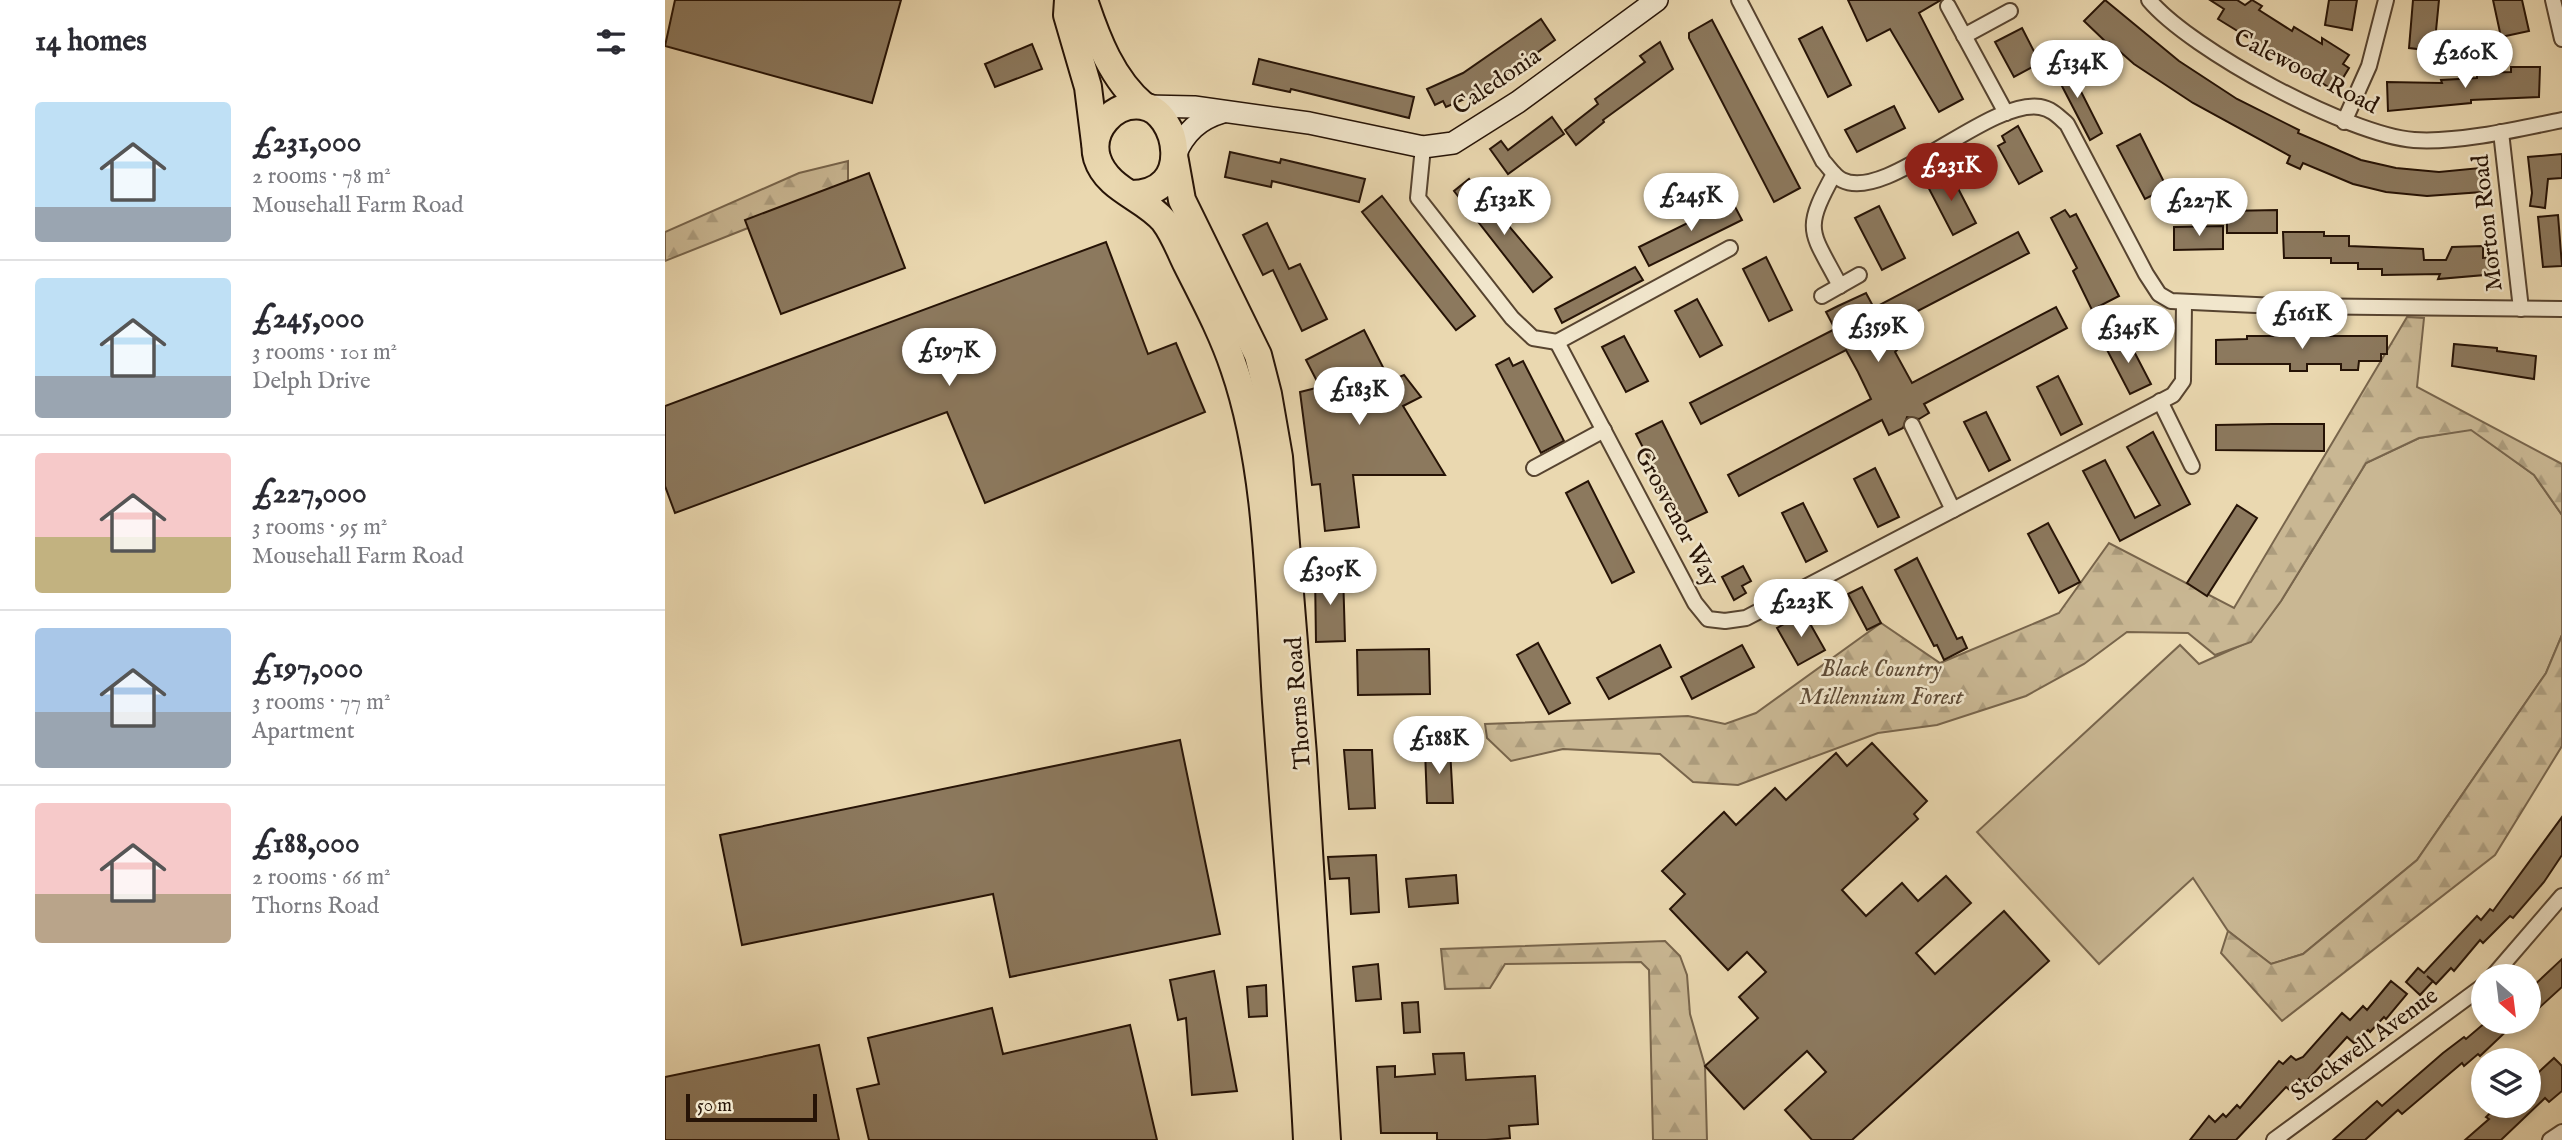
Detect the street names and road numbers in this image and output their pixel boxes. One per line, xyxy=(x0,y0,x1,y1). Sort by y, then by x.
street label: Calewood Road xyxy=(2228,22,2384,122)
street label: Caledonia xyxy=(1447,41,1548,123)
street label: Morton Road xyxy=(2465,153,2511,293)
street label: Grosvenor Way xyxy=(1626,442,1726,592)
street label: Thorns Road xyxy=(1279,636,1319,770)
street label: Stockwell Avenue xyxy=(2285,981,2445,1109)

